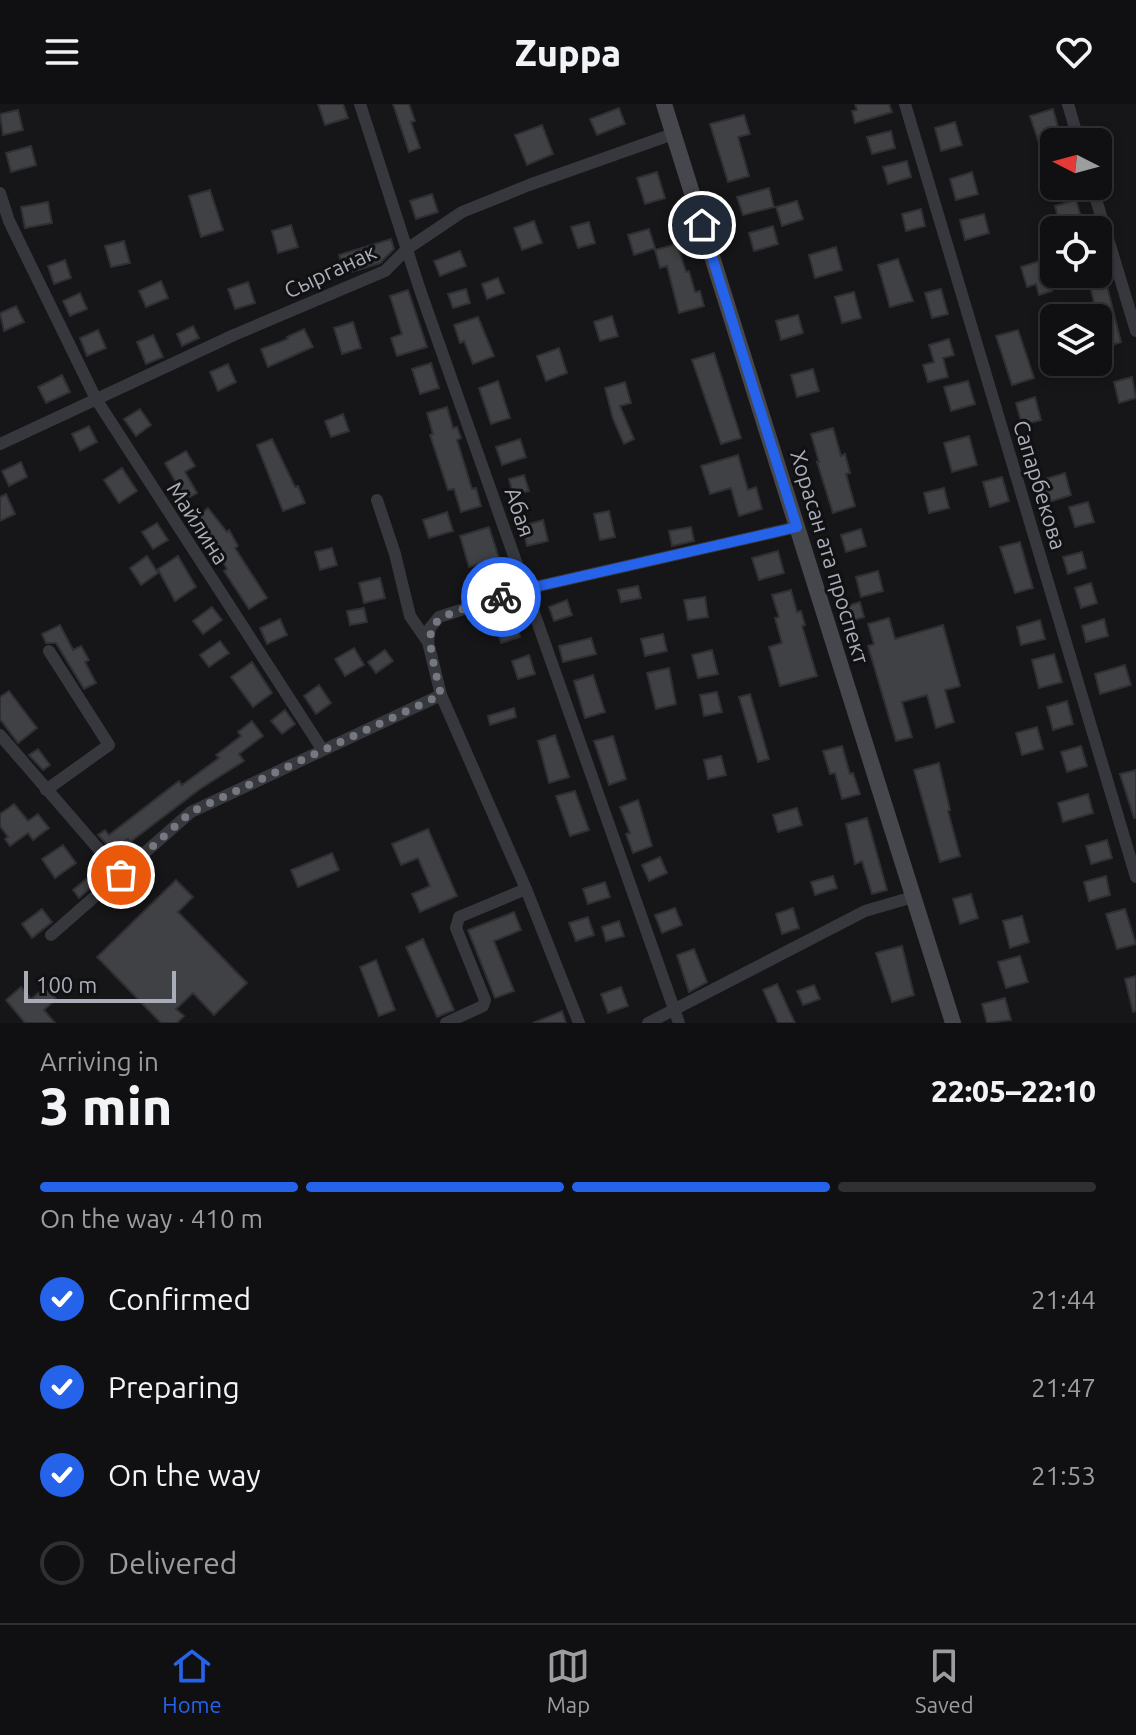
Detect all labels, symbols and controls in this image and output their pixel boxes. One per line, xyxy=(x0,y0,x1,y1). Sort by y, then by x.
icon: menu xyxy=(40,30,84,74)
icon: heart xyxy=(1052,30,1096,74)
text: Zuppa xyxy=(515,32,621,73)
north arrow xyxy=(1040,128,1112,200)
map controls xyxy=(1040,128,1112,376)
pin xyxy=(668,191,736,259)
icon: home xyxy=(680,203,724,247)
button: locate xyxy=(1040,216,1112,288)
street label: Сырганак xyxy=(280,238,380,303)
button: layers xyxy=(1040,304,1112,376)
street label: Сапарбекова xyxy=(1009,417,1072,553)
street label: Хорасан ата проспект xyxy=(786,447,875,667)
street label: Майлина xyxy=(162,477,234,569)
street label: Абая xyxy=(500,484,540,540)
courier xyxy=(461,557,541,637)
icon: bike xyxy=(479,575,523,619)
pin xyxy=(87,841,155,909)
icon: bag xyxy=(99,853,143,897)
scale bar xyxy=(24,967,176,1003)
text: 100 m xyxy=(36,972,97,997)
text: Arriving in xyxy=(40,1047,159,1076)
text: 22:05–22:10 xyxy=(931,1074,1096,1108)
text: 3 min xyxy=(40,1077,172,1135)
text: On the way · 410 m xyxy=(40,1204,263,1233)
icon: check xyxy=(40,1277,84,1321)
text: Confirmed xyxy=(108,1282,251,1316)
text: 21:44 xyxy=(1031,1285,1096,1314)
icon: check xyxy=(40,1365,84,1409)
text: Preparing xyxy=(108,1370,240,1404)
text: 21:47 xyxy=(1031,1373,1096,1402)
icon: check xyxy=(40,1453,84,1497)
text: On the way xyxy=(108,1458,261,1492)
text: 21:53 xyxy=(1031,1461,1096,1490)
text: Delivered xyxy=(108,1546,237,1580)
tab: Home xyxy=(162,1644,222,1717)
tab: Map xyxy=(546,1644,590,1717)
tab: Saved xyxy=(915,1644,974,1717)

